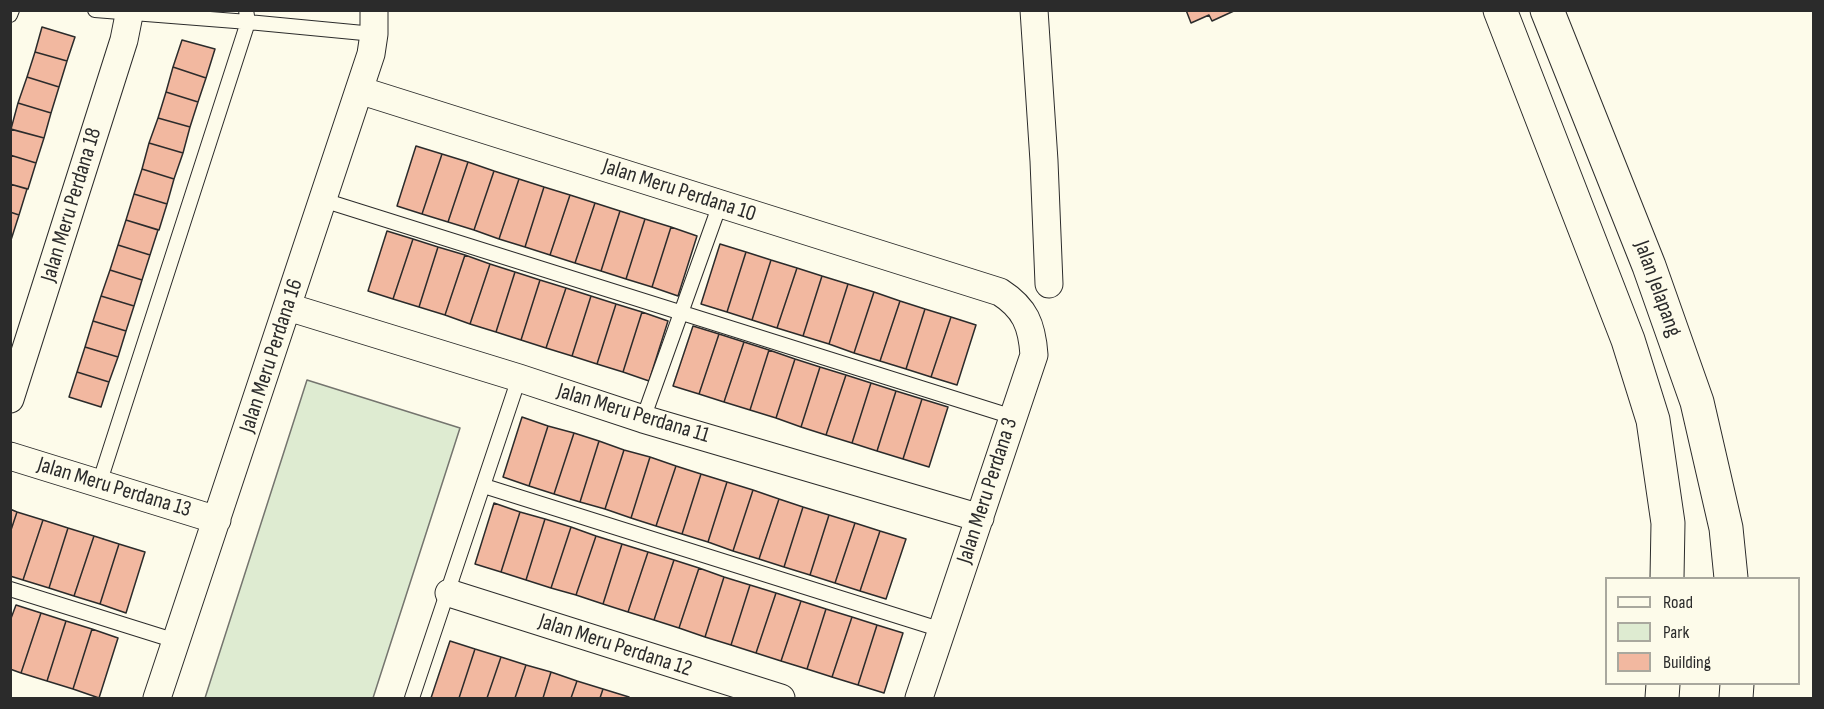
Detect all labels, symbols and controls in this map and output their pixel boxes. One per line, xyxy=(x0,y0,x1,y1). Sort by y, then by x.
street label: Jalan Meru Perdana 18 xyxy=(36,125,108,285)
street label: Jalan Meru Perdana 10 xyxy=(599,154,759,228)
street label: Jalan Jelapang xyxy=(1627,237,1687,341)
street label: Jalan Meru Perdana 16 xyxy=(235,276,309,436)
street label: Jalan Meru Perdana 11 xyxy=(554,378,712,450)
street label: Jalan Meru Perdana 3 xyxy=(952,415,1024,567)
street label: Jalan Meru Perdana 13 xyxy=(34,452,194,524)
legend xyxy=(1605,577,1800,685)
text: Road xyxy=(1663,592,1693,613)
street label: Jalan Meru Perdana 12 xyxy=(535,609,695,683)
text: Park xyxy=(1663,622,1689,643)
text: Building xyxy=(1663,652,1711,673)

